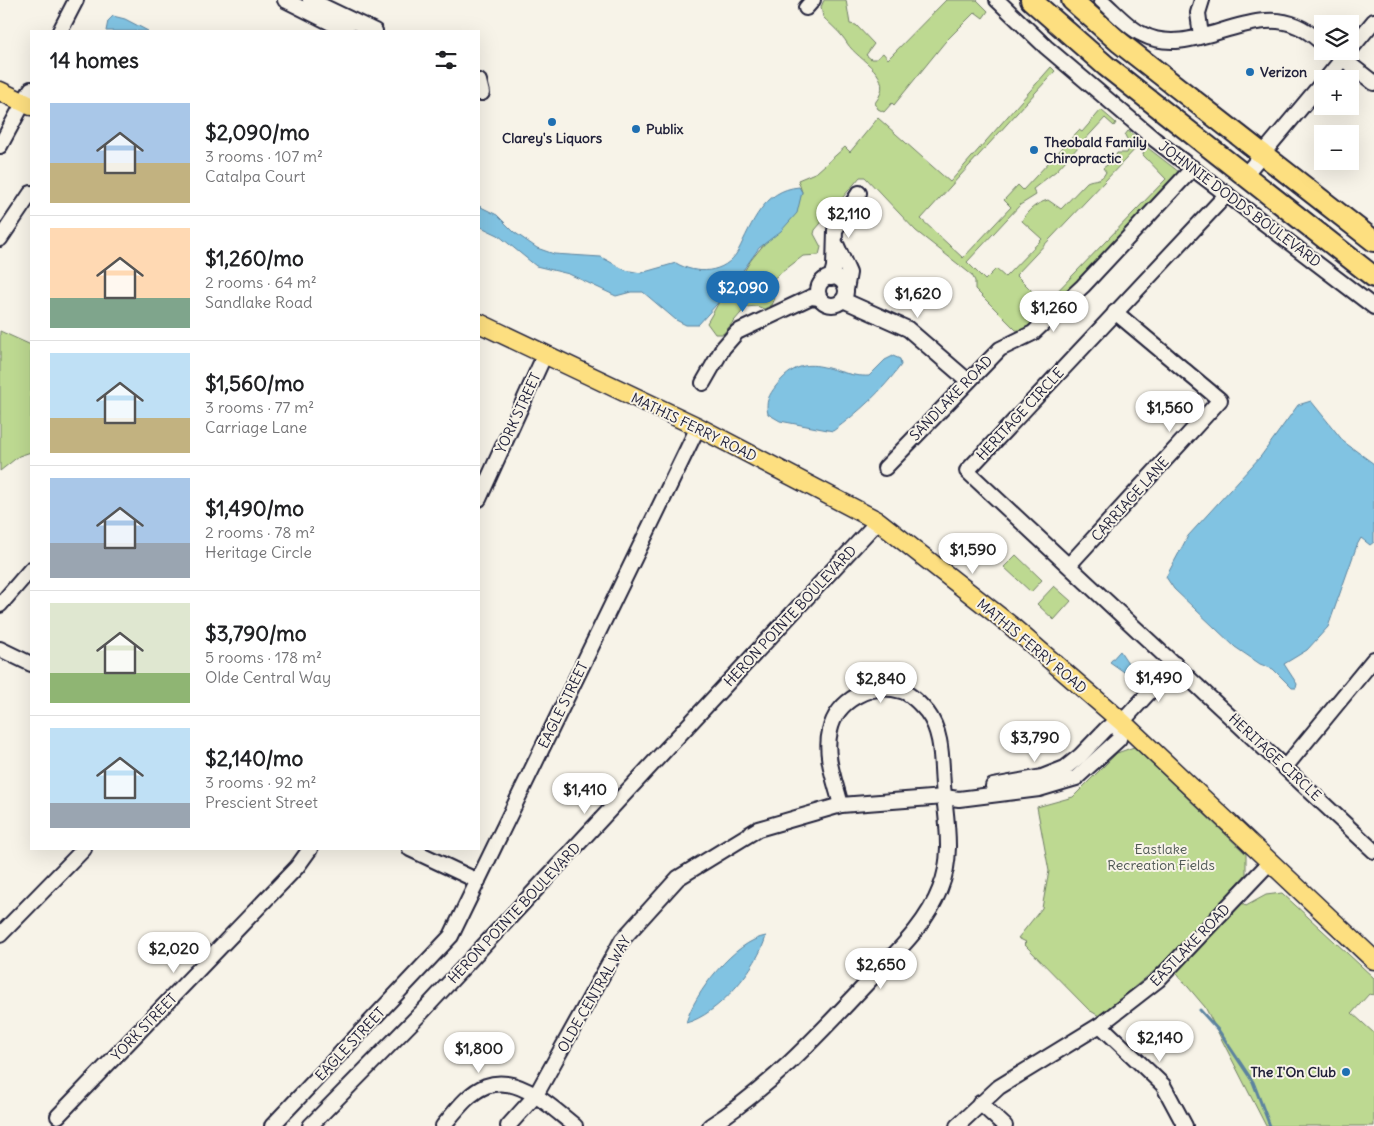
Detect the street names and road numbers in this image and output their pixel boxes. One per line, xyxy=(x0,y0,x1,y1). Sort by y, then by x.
street label: JOHNNIE DODDS BOULEVARD xyxy=(1155,137,1325,271)
street label: SANDLAKE ROAD xyxy=(906,352,996,444)
street label: HERITAGE CIRCLE xyxy=(973,364,1067,464)
street label: YORK STREET xyxy=(491,370,545,456)
street label: MATHIS FERRY ROAD xyxy=(628,389,760,465)
street label: CARRIAGE LANE xyxy=(1087,453,1173,545)
street label: HERON POINTE BOULEVARD xyxy=(720,542,860,690)
street label: MATHIS FERRY ROAD xyxy=(973,595,1091,697)
street label: EAGLE STREET xyxy=(534,659,592,751)
street label: HERITAGE CIRCLE xyxy=(1225,710,1325,804)
street label: HERON POINTE BOULEVARD xyxy=(444,839,584,987)
street label: EASTLAKE ROAD xyxy=(1146,900,1234,990)
street label: OLDE CENTRAL WAY xyxy=(553,932,635,1056)
street label: YORK STREET xyxy=(107,989,181,1065)
street label: EAGLE STREET xyxy=(311,1003,389,1085)

